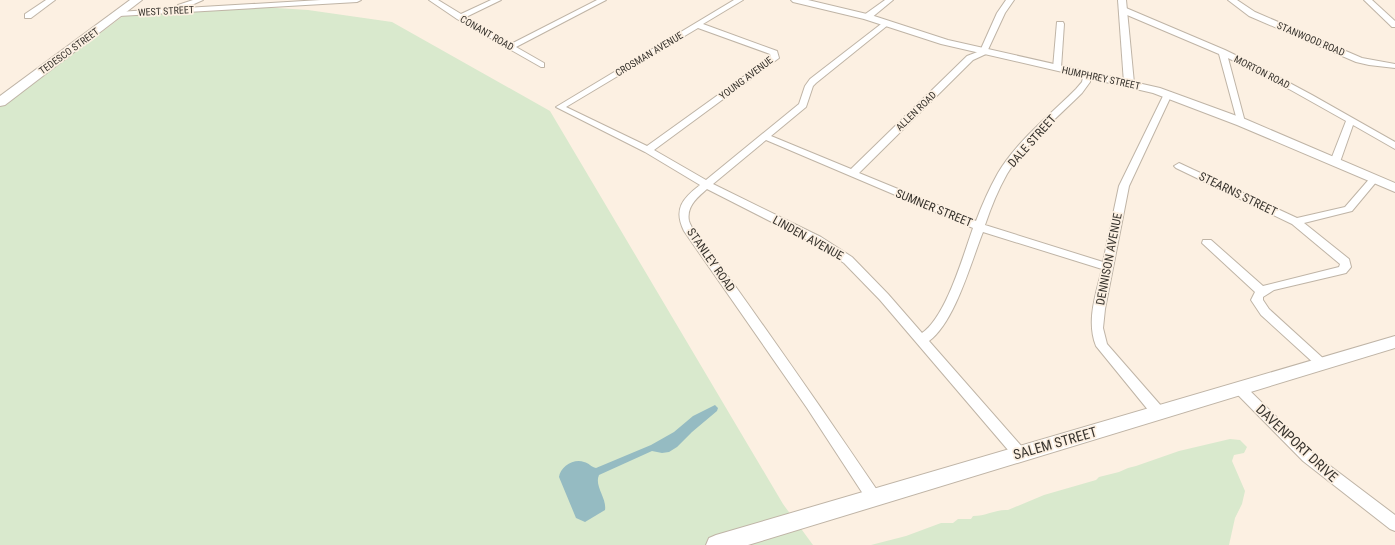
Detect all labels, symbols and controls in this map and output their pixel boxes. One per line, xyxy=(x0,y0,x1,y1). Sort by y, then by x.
street label: WEST STREET xyxy=(138,4,194,18)
street label: CONANT ROAD xyxy=(458,13,516,53)
street label: STANWOOD ROAD xyxy=(1276,20,1347,58)
street label: TEDESCO STREET xyxy=(37,26,101,76)
street label: CROSMAN AVENUE xyxy=(613,30,685,78)
street label: MORTON ROAD xyxy=(1232,53,1292,91)
street label: YOUNG AVENUE xyxy=(717,54,775,102)
street label: HUMPHREY STREET xyxy=(1061,64,1141,92)
street label: ALLEN ROAD xyxy=(894,89,939,133)
street label: DALE STREET xyxy=(1005,112,1059,170)
street label: STEARNS STREET xyxy=(1197,169,1279,219)
street label: SUMNER STREET xyxy=(894,186,974,230)
street label: DENNISON AVENUE xyxy=(1093,212,1125,306)
street label: LINDEN AVENUE xyxy=(770,213,846,263)
street label: STANLEY ROAD xyxy=(684,226,738,295)
street label: DAVENPORT DRIVE xyxy=(1253,401,1341,485)
street label: SALEM STREET xyxy=(1011,423,1099,463)

